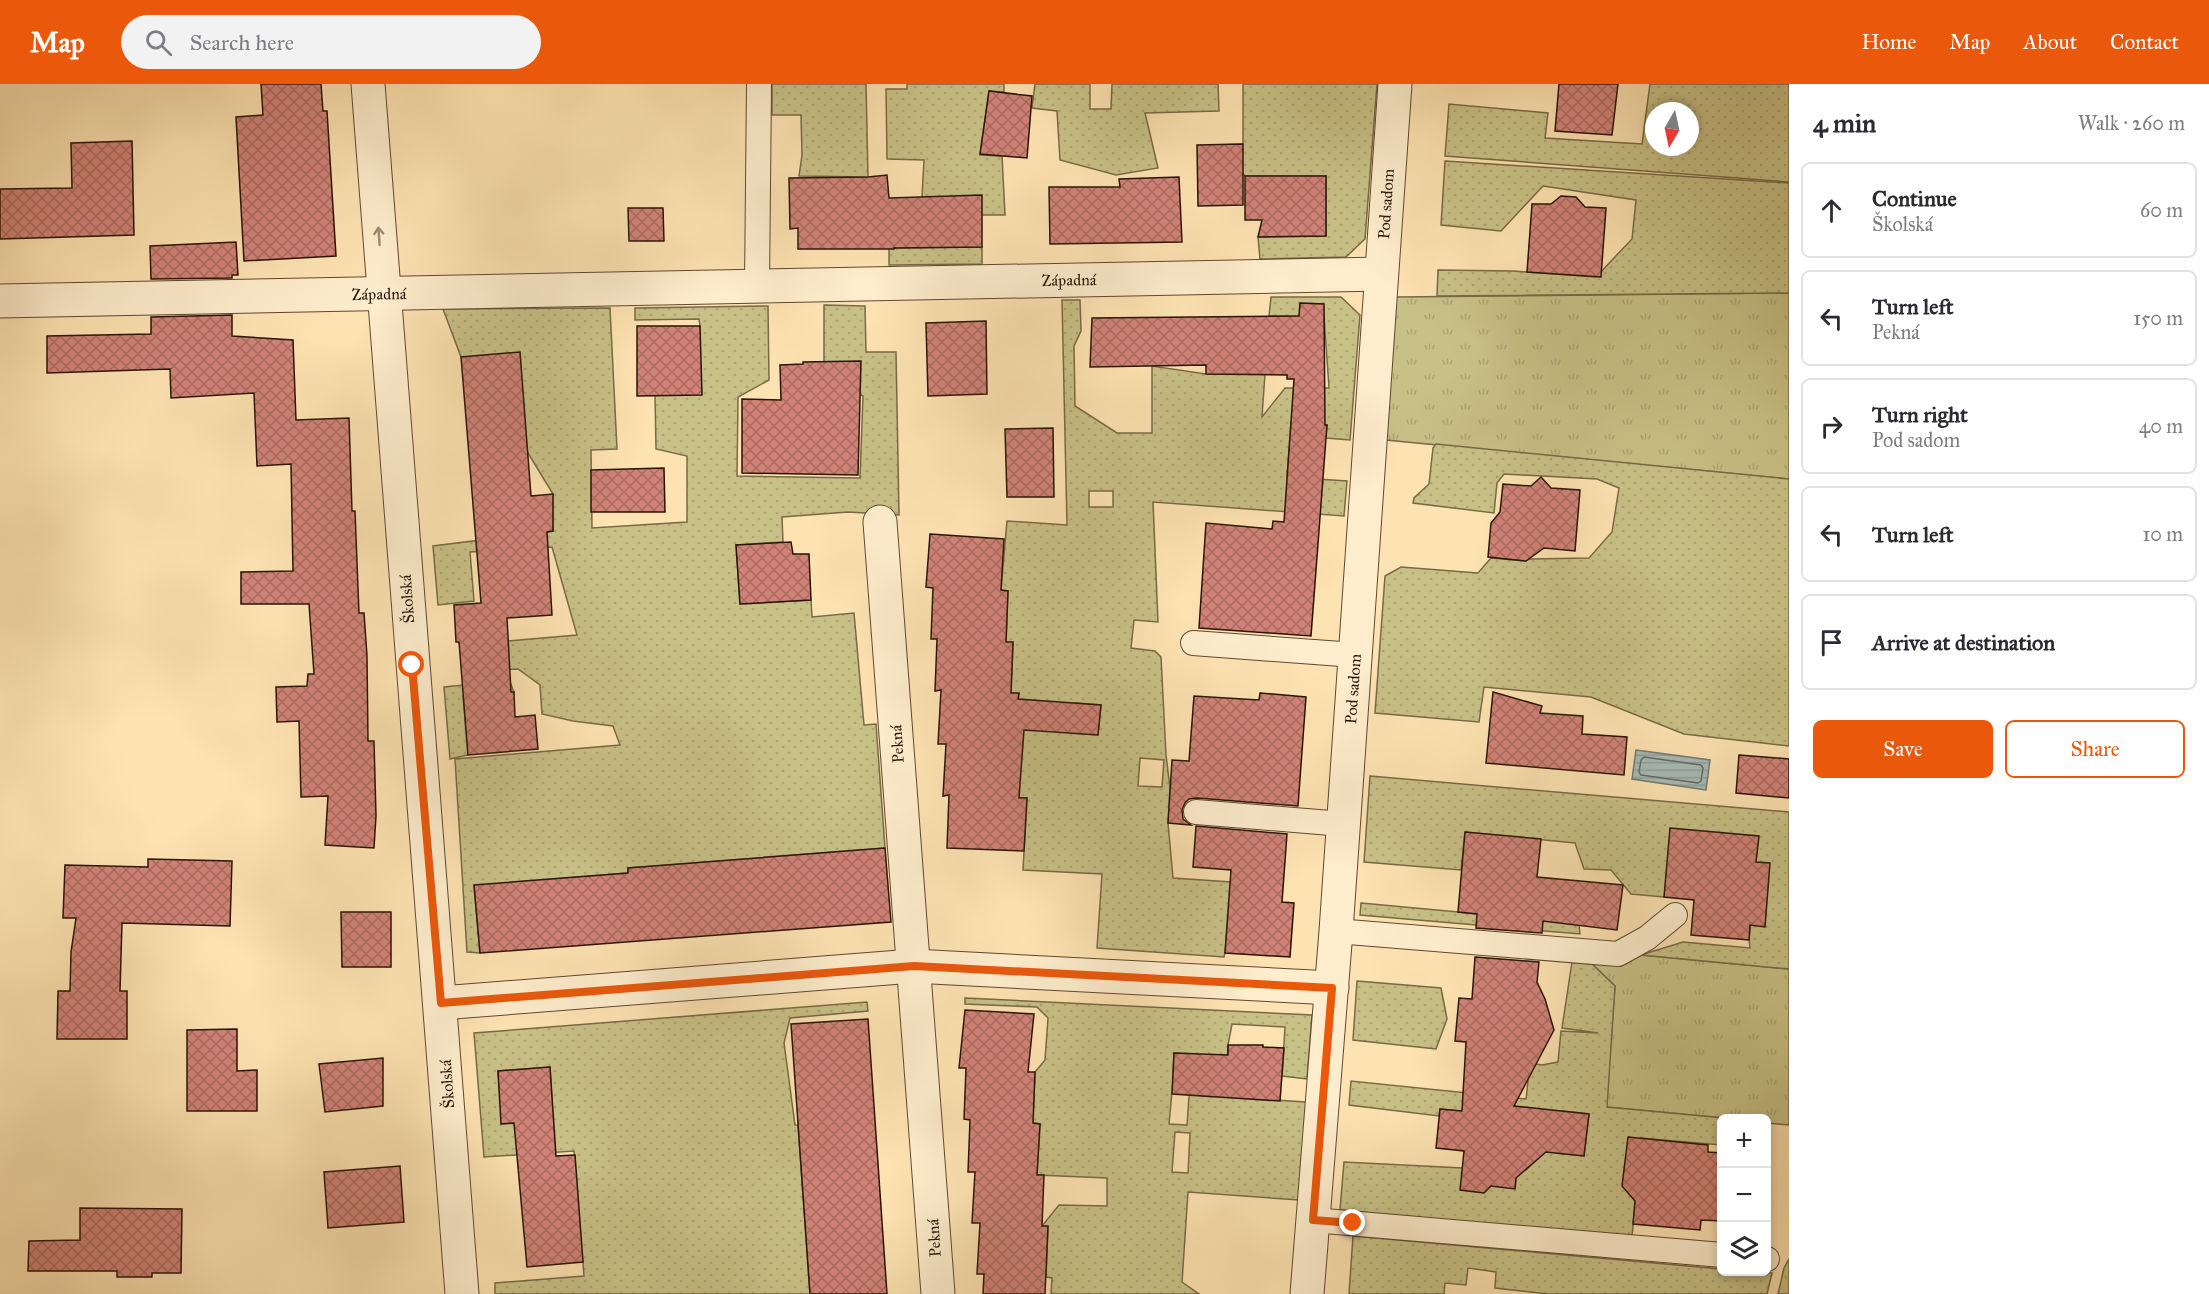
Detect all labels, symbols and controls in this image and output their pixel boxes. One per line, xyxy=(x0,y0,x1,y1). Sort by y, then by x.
search box xyxy=(121,15,541,69)
text: Map xyxy=(30,25,85,60)
icon: search xyxy=(142,26,175,59)
text: Search here xyxy=(190,29,294,56)
text: Home xyxy=(1861,29,1916,55)
text: Map xyxy=(1949,29,1990,55)
text: About xyxy=(2023,29,2077,55)
text: Contact xyxy=(2110,29,2179,55)
north arrow xyxy=(1645,102,1699,156)
text: 4 min xyxy=(1813,107,1876,139)
text: Walk · 260 m xyxy=(2078,111,2185,135)
street label: Pod sadom xyxy=(1374,168,1398,240)
text: Continue xyxy=(1872,185,1957,212)
icon: ahead xyxy=(1815,194,1848,227)
text: 60 m xyxy=(2140,198,2183,222)
text: Školská xyxy=(1872,212,1933,236)
one-way arrow xyxy=(374,227,385,247)
street label: Západná xyxy=(1041,270,1097,290)
street label: Západná xyxy=(351,284,407,304)
text: Turn left xyxy=(1872,293,1954,320)
icon: left xyxy=(1815,302,1848,335)
text: 150 m xyxy=(2133,306,2183,330)
text: Pekná xyxy=(1872,320,1920,344)
text: Turn right xyxy=(1872,401,1968,428)
icon: right xyxy=(1815,410,1848,443)
text: 40 m xyxy=(2139,414,2183,438)
text: Pod sadom xyxy=(1872,428,1960,452)
icon: left xyxy=(1815,518,1848,551)
text: Turn left xyxy=(1872,521,1954,548)
text: 10 m xyxy=(2142,522,2183,546)
street label: Školská xyxy=(395,574,418,624)
icon: arrive xyxy=(1815,626,1848,659)
text: Arrive at destination xyxy=(1872,629,2055,656)
route start xyxy=(398,651,424,677)
street label: Pod sadom xyxy=(1341,653,1365,725)
button: Save xyxy=(1813,720,1993,778)
button: Share xyxy=(2005,720,2185,778)
street label: Pekná xyxy=(886,724,908,764)
street label: Školská xyxy=(435,1059,458,1109)
map controls xyxy=(1717,1114,1771,1276)
button: + xyxy=(1717,1114,1771,1168)
button: − xyxy=(1717,1168,1771,1222)
route end xyxy=(1339,1209,1365,1235)
street label: Pekná xyxy=(923,1218,945,1258)
button: layers xyxy=(1717,1222,1771,1276)

